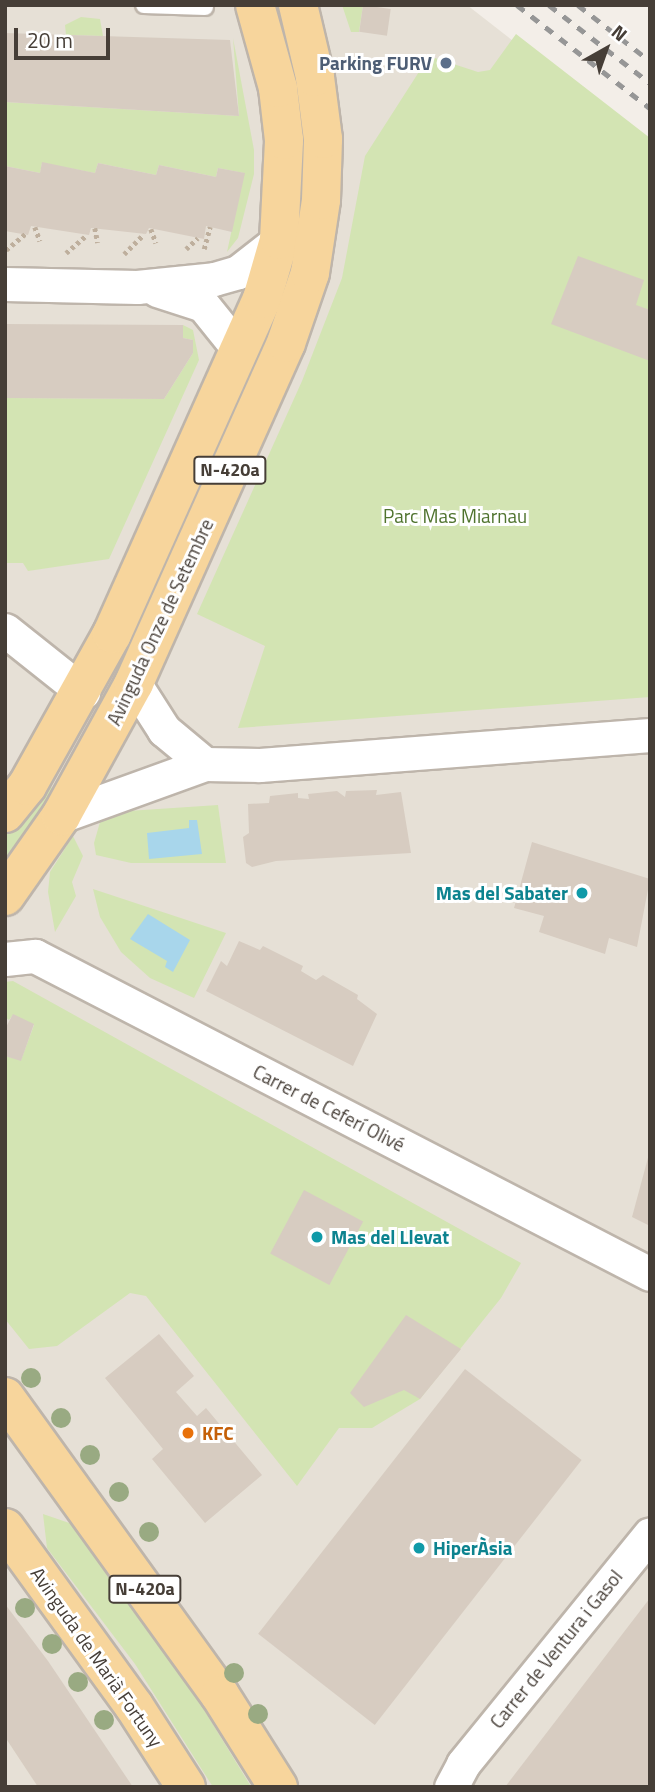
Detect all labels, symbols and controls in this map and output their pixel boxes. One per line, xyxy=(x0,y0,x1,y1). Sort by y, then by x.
scale bar xyxy=(18,14,114,58)
north arrow xyxy=(571,14,641,84)
text: N xyxy=(605,17,634,48)
text: 20 m xyxy=(27,24,73,56)
place label: Parking FURV xyxy=(319,52,432,74)
marker: Parking FURV xyxy=(438,55,454,71)
road number: N-420a xyxy=(193,456,267,484)
park label: Parc Mas Miarnau xyxy=(383,505,527,527)
street label: Avinguda Onze de Setembre xyxy=(102,515,218,729)
place label: Mas del Sabater xyxy=(436,882,568,904)
marker: Mas del Sabater xyxy=(574,885,590,901)
street label: Carrer de Ceferí Olivé xyxy=(249,1060,409,1156)
place label: Mas del Llevat xyxy=(331,1226,449,1248)
marker: Mas del Llevat xyxy=(309,1229,325,1245)
place label: KFC xyxy=(202,1422,234,1444)
marker: KFC xyxy=(180,1425,196,1441)
place label: HiperÀsia xyxy=(433,1537,512,1559)
marker: HiperÀsia xyxy=(411,1540,427,1556)
street label: Avinguda de Marià Fortuny xyxy=(26,1563,168,1751)
street label: Carrer de Ventura i Gasol xyxy=(485,1565,627,1733)
road number: N-420a xyxy=(108,1574,182,1604)

